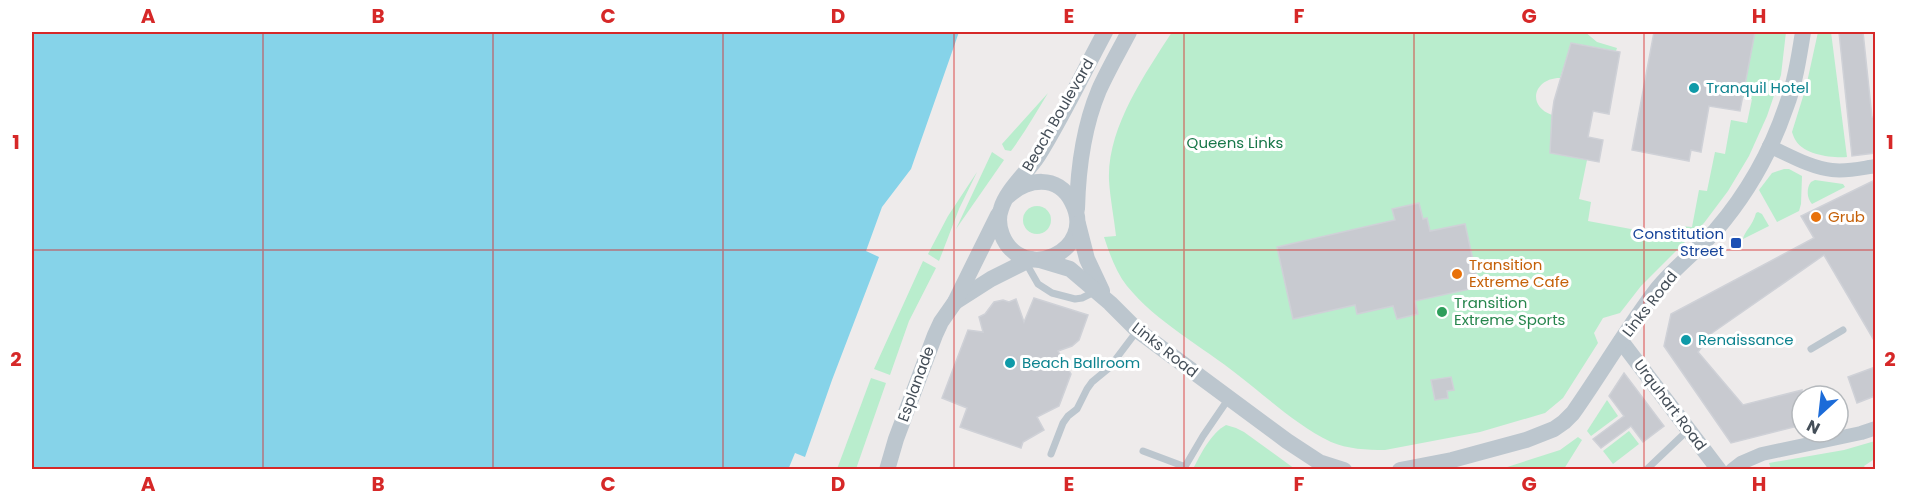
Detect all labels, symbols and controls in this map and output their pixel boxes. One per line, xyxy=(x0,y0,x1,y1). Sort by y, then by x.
text: A xyxy=(141,2,156,30)
text: B xyxy=(371,2,385,30)
text: C xyxy=(600,2,616,30)
text: D xyxy=(831,2,845,30)
text: E xyxy=(1064,2,1074,30)
text: F xyxy=(1294,2,1305,30)
text: G xyxy=(1521,2,1537,30)
text: H xyxy=(1752,2,1766,30)
street label: Beach Boulevard xyxy=(1017,54,1098,175)
place label: Tranquil Hotel xyxy=(1706,77,1809,98)
marker: Tranquil Hotel xyxy=(1687,81,1701,95)
text: 1 xyxy=(12,128,20,156)
text: 1 xyxy=(1886,128,1894,156)
park label: Queens Links xyxy=(1187,132,1284,153)
place label: Grub xyxy=(1828,206,1865,227)
marker: Grub xyxy=(1809,210,1823,224)
place label: Constitution Street xyxy=(1633,223,1724,261)
marker: Constitution Street xyxy=(1729,236,1743,250)
place label: Transition Extreme Cafe xyxy=(1469,254,1569,292)
street label: Links Road xyxy=(1617,266,1682,341)
marker: Transition Extreme Cafe xyxy=(1450,267,1464,281)
place label: Transition Extreme Sports xyxy=(1454,292,1566,330)
marker: Transition Extreme Sports xyxy=(1435,305,1449,319)
street label: Links Road xyxy=(1128,317,1203,382)
place label: Renaissance xyxy=(1698,329,1794,350)
marker: Renaissance xyxy=(1679,333,1693,347)
street label: Esplanade xyxy=(892,343,939,424)
text: 2 xyxy=(10,345,22,373)
text: 2 xyxy=(1884,345,1896,373)
place label: Beach Ballroom xyxy=(1022,352,1140,373)
street label: Urquhart Road xyxy=(1629,355,1712,455)
marker: Beach Ballroom xyxy=(1003,356,1017,370)
north arrow xyxy=(1790,384,1850,444)
text: N xyxy=(1803,414,1824,440)
text: A xyxy=(141,470,156,498)
text: B xyxy=(371,470,385,498)
text: C xyxy=(600,470,616,498)
text: D xyxy=(831,470,845,498)
text: E xyxy=(1064,470,1074,498)
text: F xyxy=(1294,470,1305,498)
text: G xyxy=(1521,470,1537,498)
text: H xyxy=(1752,470,1766,498)

